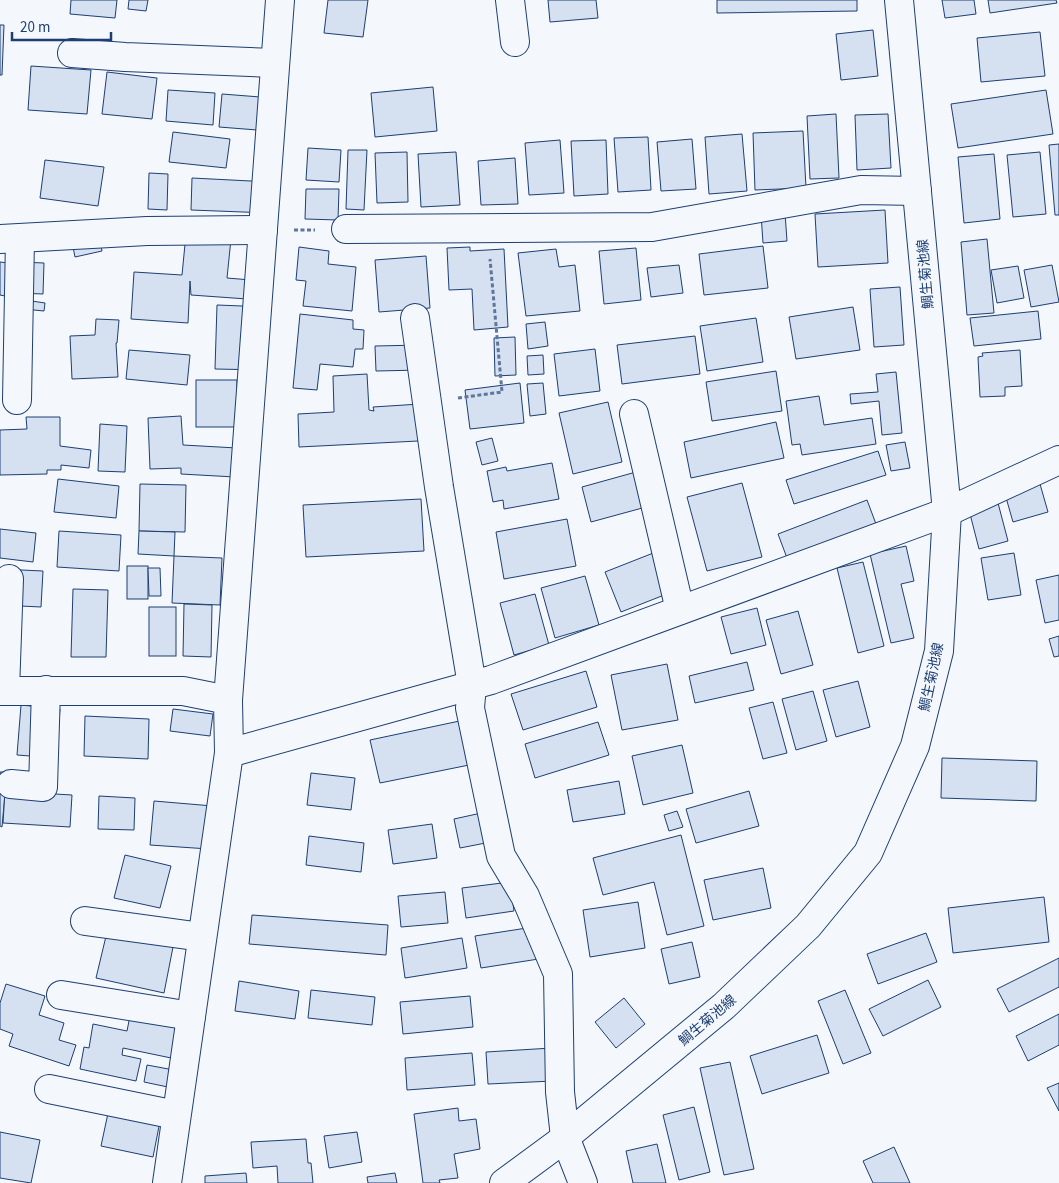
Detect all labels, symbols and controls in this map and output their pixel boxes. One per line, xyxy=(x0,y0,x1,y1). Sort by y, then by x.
scale bar xyxy=(12,10,111,42)
text: 20 m xyxy=(20,17,50,38)
street label: 鯛生菊池線 xyxy=(913,238,939,310)
street label: 鯛生菊池線 xyxy=(915,641,949,714)
street label: 鯛生菊池線 xyxy=(674,991,741,1051)

